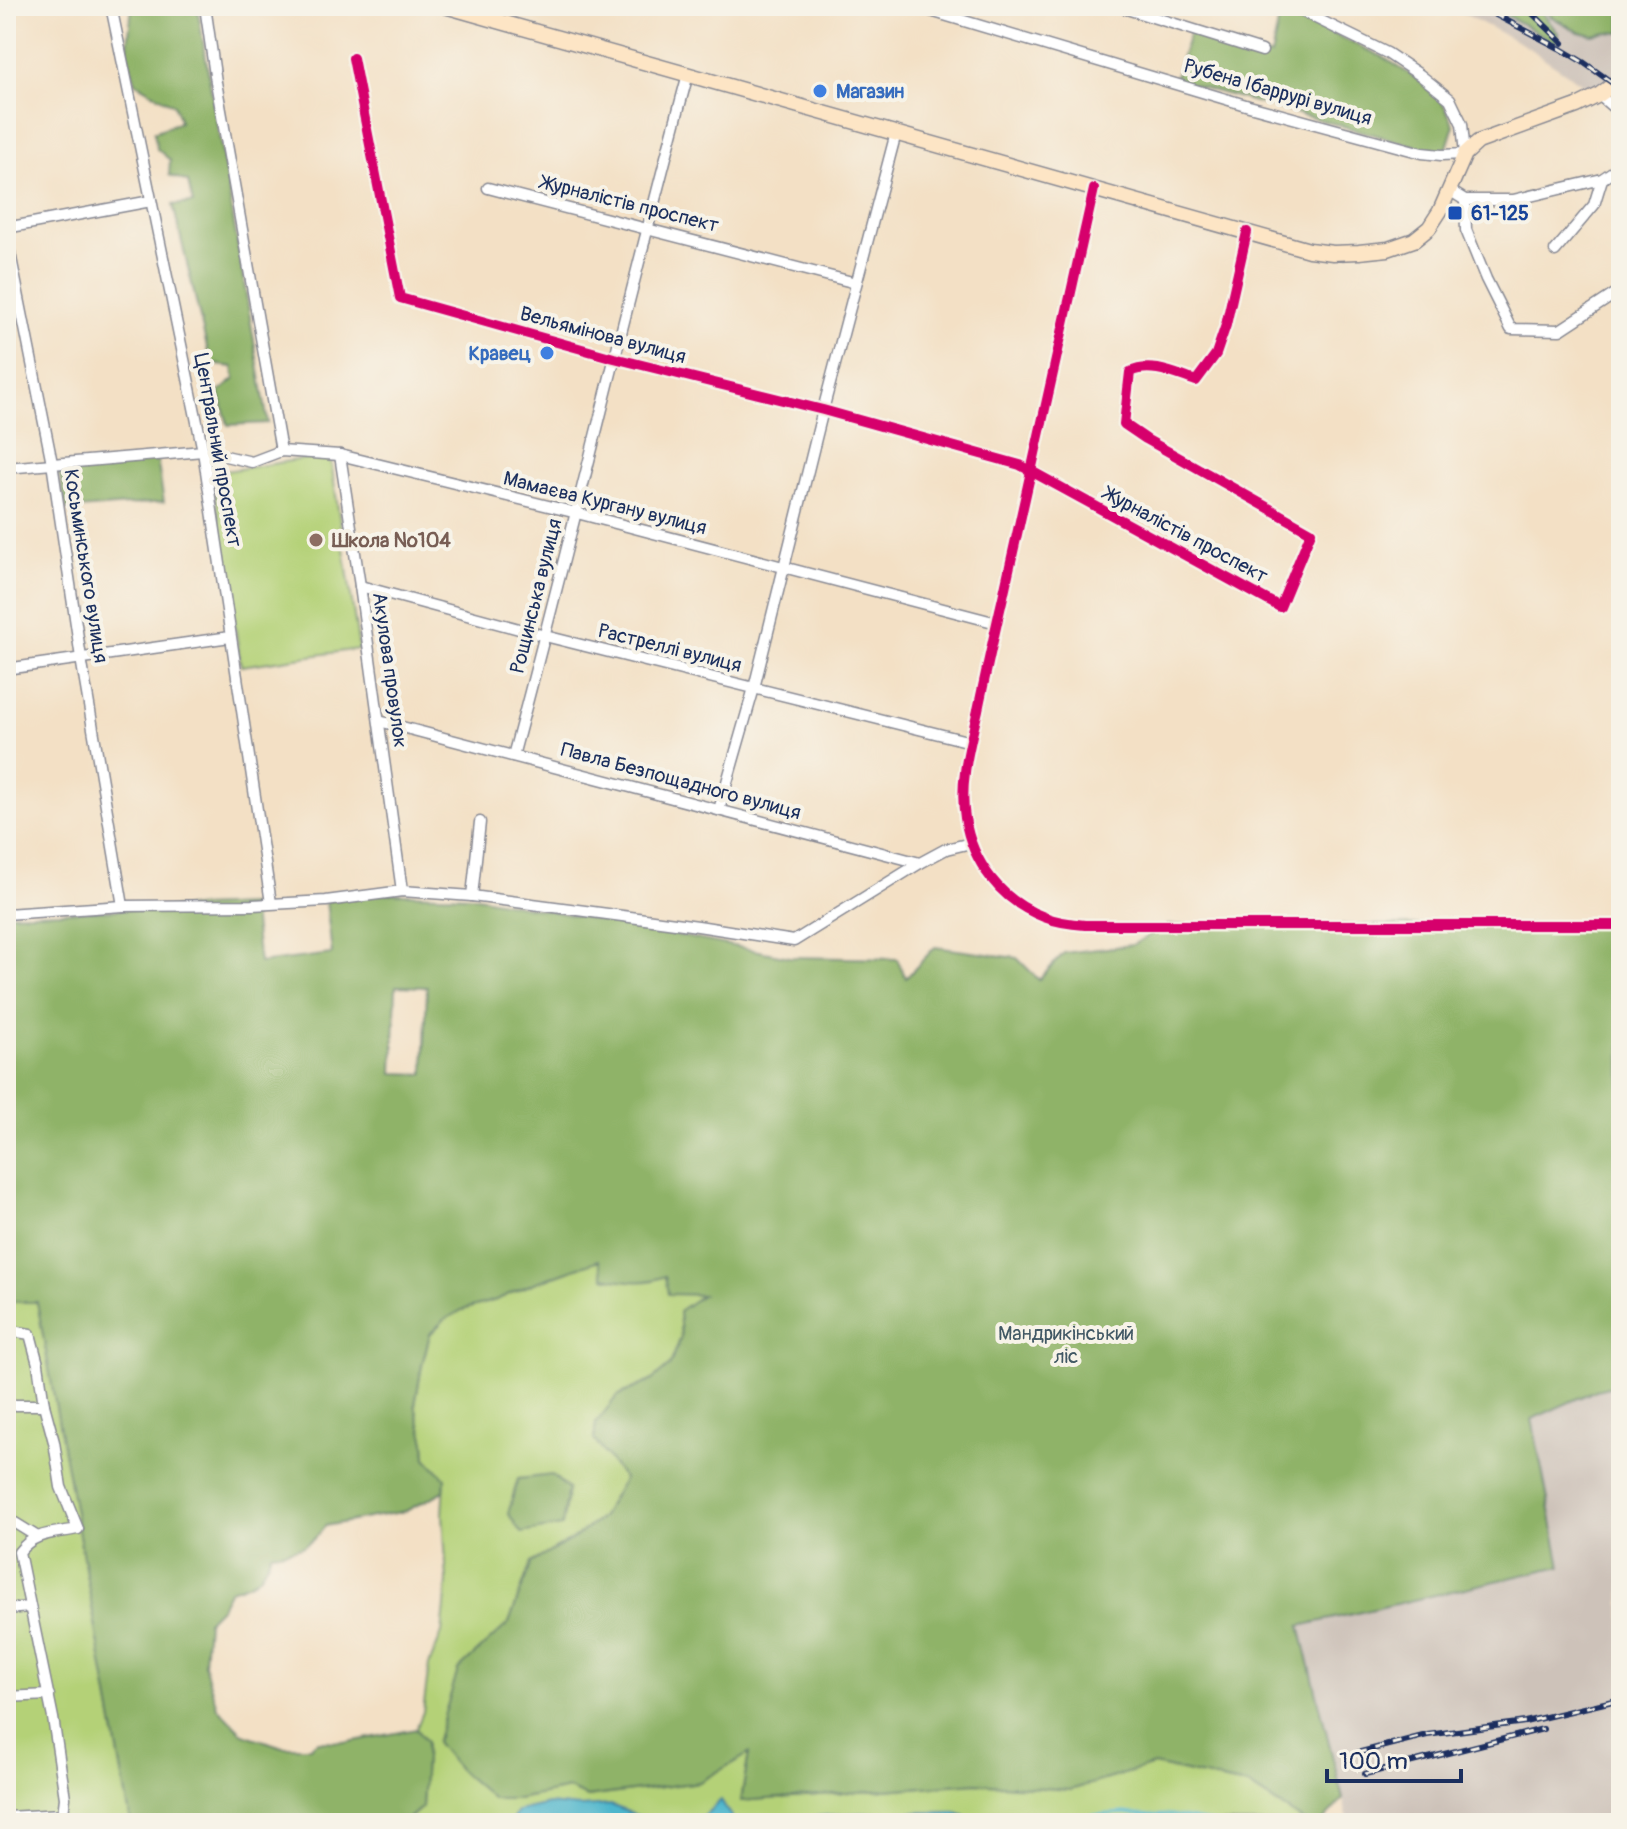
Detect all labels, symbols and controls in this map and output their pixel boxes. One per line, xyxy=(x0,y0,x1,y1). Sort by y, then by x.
street label: Рубена Ібаррурі вулиця xyxy=(1181,53,1375,131)
place label: Магазин xyxy=(836,79,904,104)
marker: Магазин xyxy=(811,82,829,100)
street label: Журналістів проспект xyxy=(536,169,721,238)
place label: 61-125 xyxy=(1471,201,1529,226)
marker: 61-125 xyxy=(1446,204,1464,222)
street label: Вельямінова вулиця xyxy=(517,301,689,369)
place label: Кравец xyxy=(469,341,531,366)
marker: Кравец xyxy=(538,344,556,362)
street label: Центральний проспект xyxy=(189,351,247,549)
street label: Мамаєва Кургану вулиця xyxy=(501,466,709,540)
street label: Косьминського вулиця xyxy=(58,467,114,665)
street label: Журналістів проспект xyxy=(1097,480,1272,589)
street label: Рощинська вулиця xyxy=(505,516,567,676)
place label: Школа №104 xyxy=(331,528,451,553)
marker: Школа №104 xyxy=(307,531,325,549)
street label: Акулова провулок xyxy=(367,591,413,749)
street label: Растреллі вулиця xyxy=(596,618,744,678)
street label: Павла Безпощадного вулиця xyxy=(558,737,804,825)
park label: Мандрикінський ліс xyxy=(998,1321,1134,1369)
scale bar xyxy=(1327,1733,1461,1783)
text: 100 m xyxy=(1339,1747,1408,1776)

